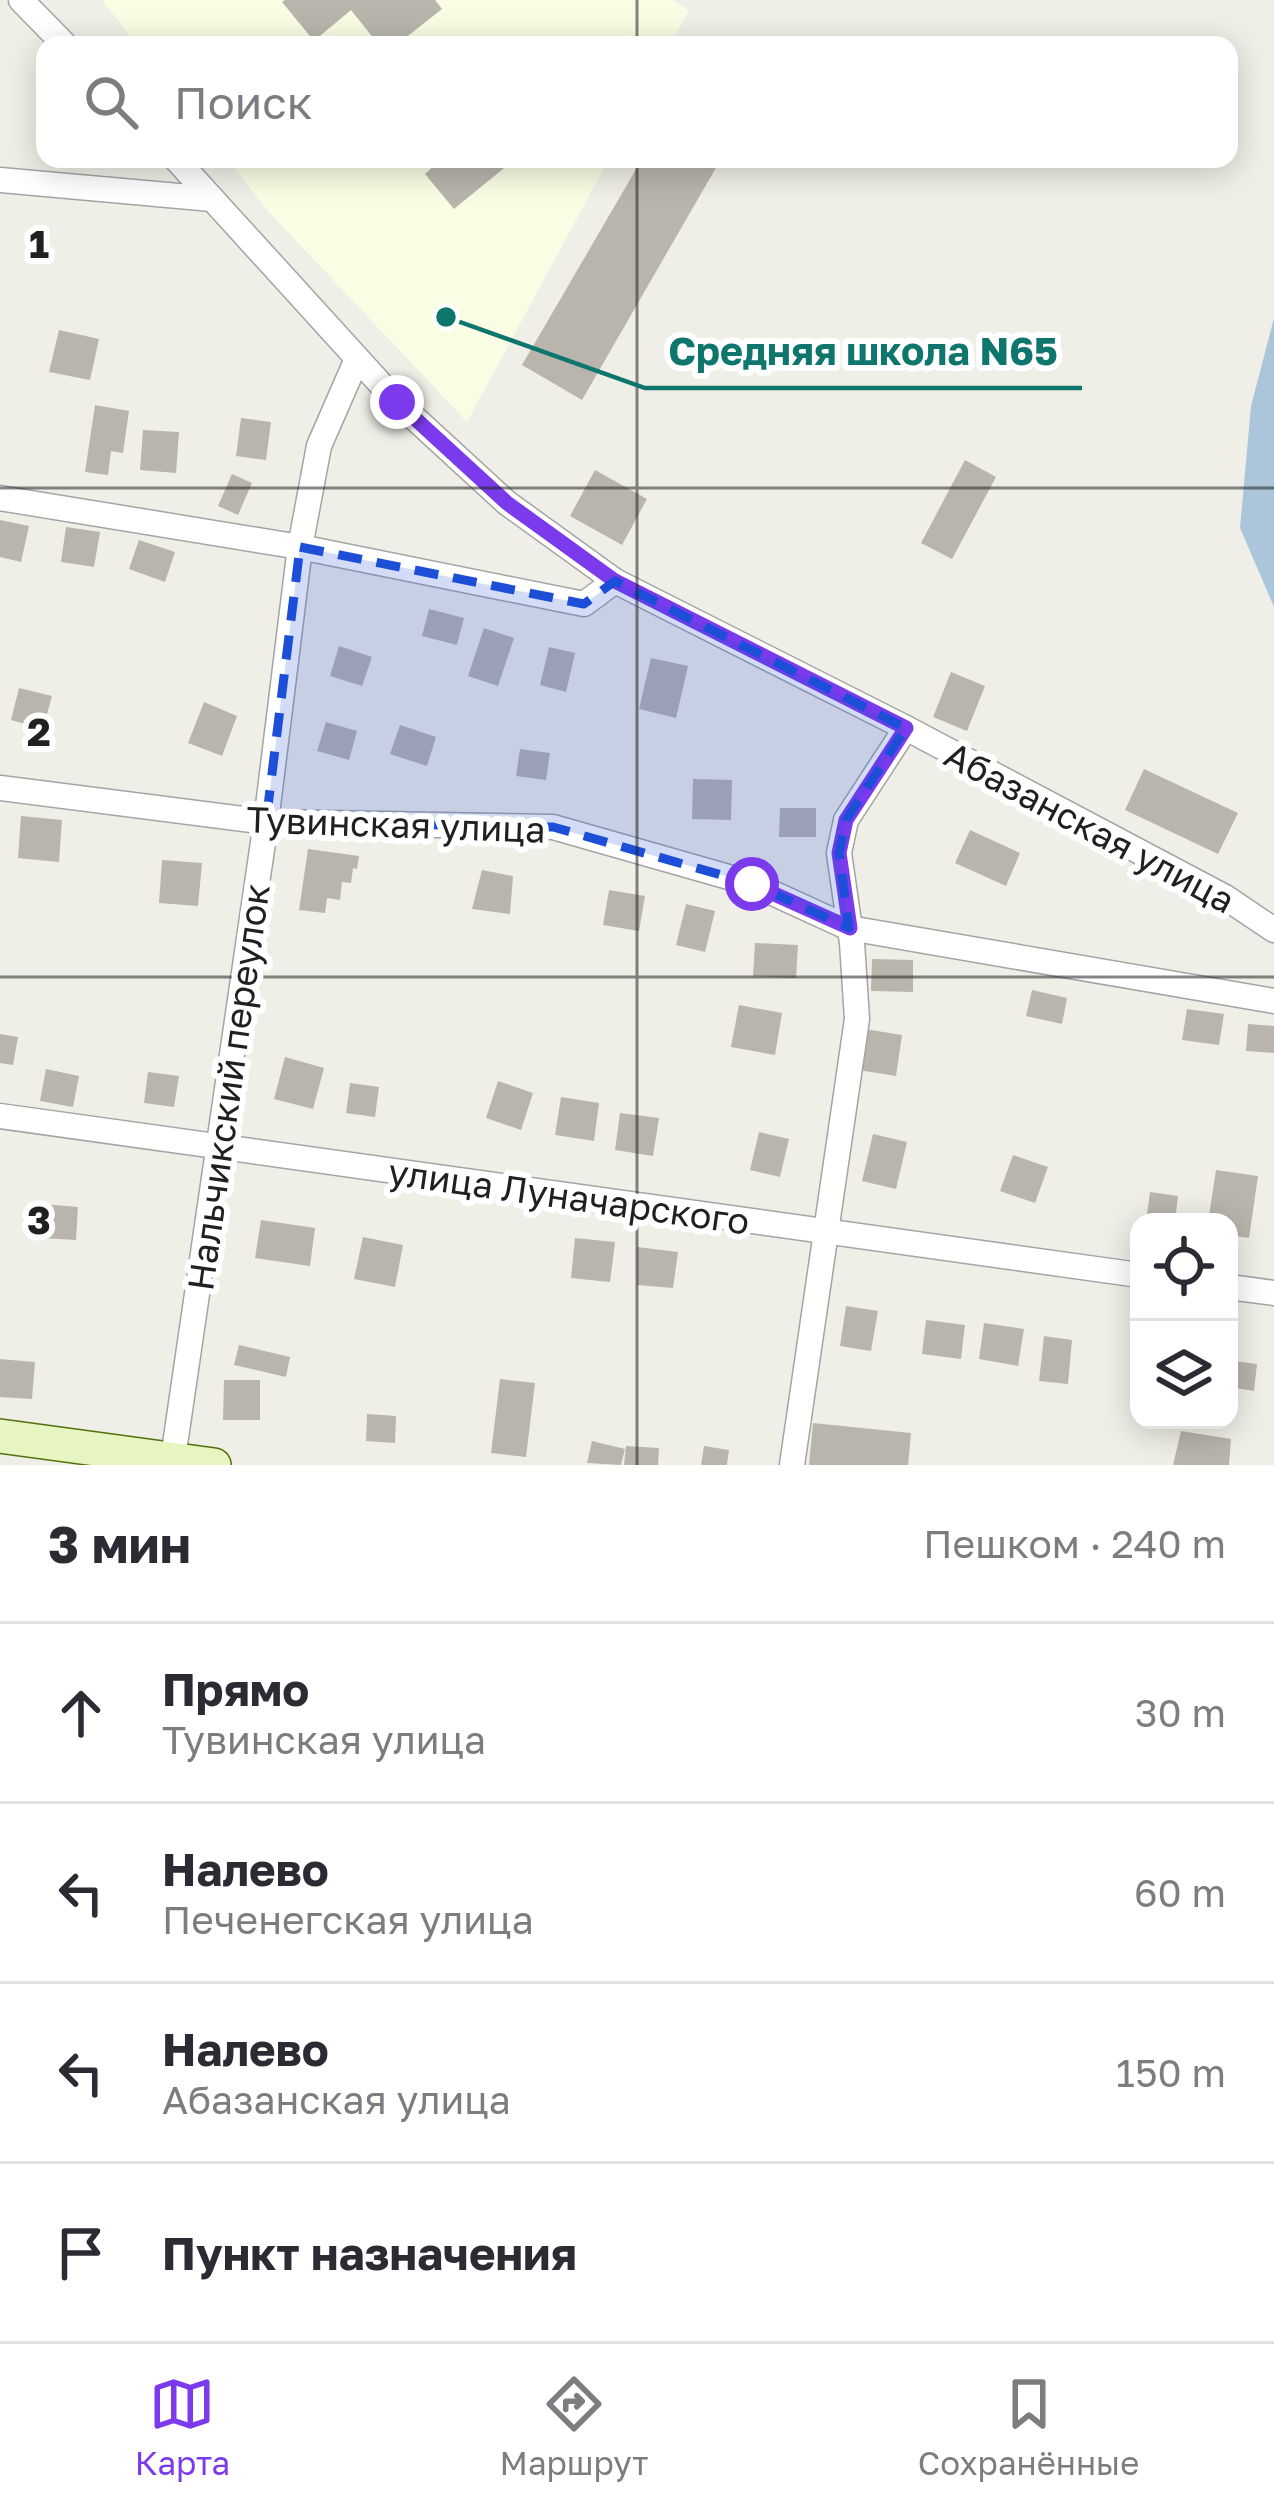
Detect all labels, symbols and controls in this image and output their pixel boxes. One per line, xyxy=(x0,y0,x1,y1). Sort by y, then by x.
search box xyxy=(36,36,1238,168)
icon: search xyxy=(78,69,144,135)
text: Поиск xyxy=(174,75,313,129)
text: 1 xyxy=(29,220,49,267)
callout: Средняя школа N65 xyxy=(645,313,1082,388)
text: Средняя школа N65 xyxy=(668,327,1058,374)
route end xyxy=(370,375,424,429)
text: 2 xyxy=(27,708,51,755)
street label: Абазанская улица xyxy=(938,732,1242,922)
street label: Тувинская улица xyxy=(246,797,546,851)
route start xyxy=(725,857,779,911)
street label: Нальчикский переулок xyxy=(178,881,278,1293)
street label: улица Луначарского xyxy=(386,1149,752,1243)
text: 3 xyxy=(27,1196,51,1243)
map controls xyxy=(1130,1213,1238,1429)
button: locate xyxy=(1130,1213,1238,1321)
button: layers xyxy=(1130,1321,1238,1429)
text: 3 мин xyxy=(48,1513,191,1574)
text: Пешком · 240 m xyxy=(923,1520,1226,1567)
text: Прямо xyxy=(162,1662,309,1716)
icon: ahead xyxy=(48,1680,114,1746)
text: 30 m xyxy=(1135,1689,1226,1736)
text: Тувинская улица xyxy=(162,1716,486,1763)
text: Налево xyxy=(162,1842,329,1896)
icon: left xyxy=(48,1860,114,1926)
text: 60 m xyxy=(1134,1869,1226,1916)
text: Печенегская улица xyxy=(162,1896,534,1943)
text: Налево xyxy=(162,2022,329,2076)
icon: left xyxy=(48,2040,114,2106)
text: 150 m xyxy=(1116,2049,1226,2096)
text: Абазанская улица xyxy=(162,2076,511,2123)
icon: arrive xyxy=(48,2220,114,2286)
text: Пункт назначения xyxy=(162,2226,577,2280)
tab: Карта xyxy=(135,2371,230,2482)
tab: Маршрут xyxy=(500,2371,649,2482)
tab: Сохранённые xyxy=(918,2371,1139,2482)

